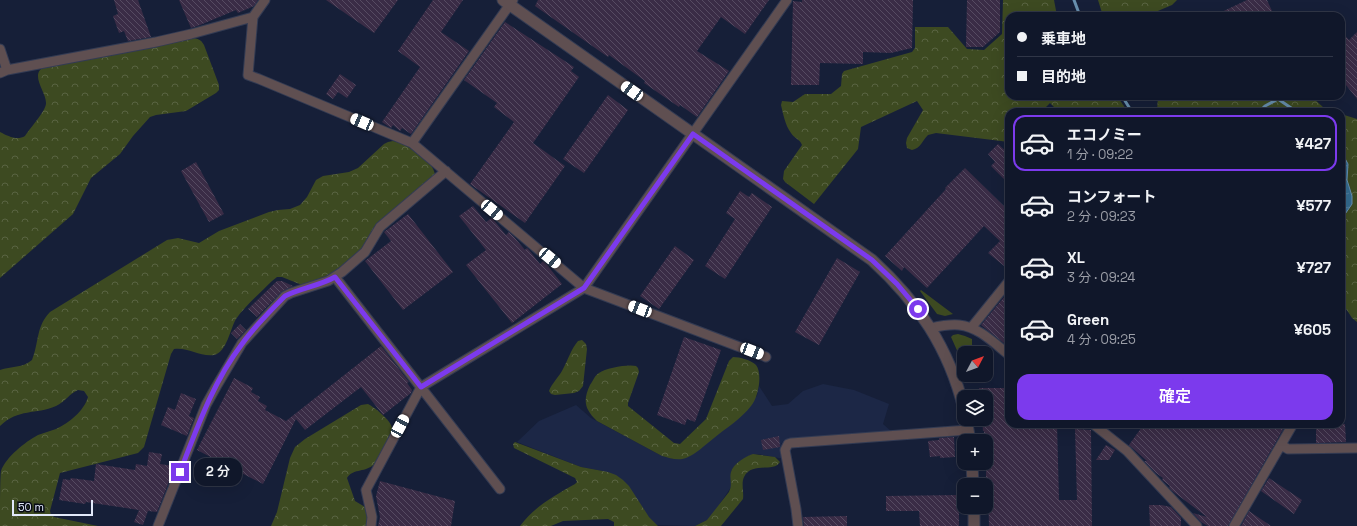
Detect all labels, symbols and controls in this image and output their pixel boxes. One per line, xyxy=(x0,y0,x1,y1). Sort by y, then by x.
text: 乗車地 xyxy=(1041,29,1086,48)
text: 目的地 xyxy=(1041,67,1086,86)
car xyxy=(619,79,645,103)
car xyxy=(349,112,375,132)
icon: car xyxy=(1019,125,1055,161)
text: エコノミー xyxy=(1067,125,1142,144)
text: ¥427 xyxy=(1295,134,1331,153)
text: 1 分 · 09:22 xyxy=(1067,146,1133,163)
icon: car xyxy=(1019,187,1055,223)
text: コンフォート xyxy=(1067,187,1157,206)
text: ¥577 xyxy=(1296,196,1331,215)
car xyxy=(479,198,505,222)
text: 2 分 · 09:23 xyxy=(1067,208,1136,225)
car xyxy=(537,246,563,270)
text: XL xyxy=(1067,248,1085,267)
icon: car xyxy=(1019,249,1055,285)
text: ¥727 xyxy=(1296,258,1331,277)
text: 3 分 · 09:24 xyxy=(1067,269,1135,286)
car xyxy=(627,299,653,319)
route start xyxy=(909,300,927,318)
text: Green xyxy=(1067,310,1109,329)
icon: car xyxy=(1019,311,1055,347)
text: ¥605 xyxy=(1294,320,1331,339)
text: 4 分 · 09:25 xyxy=(1067,331,1136,348)
car xyxy=(739,341,765,361)
north arrow xyxy=(957,346,993,382)
map controls xyxy=(957,346,993,514)
button: 確定 xyxy=(1017,374,1333,420)
button: layers xyxy=(957,390,993,426)
car xyxy=(389,413,411,439)
button: + xyxy=(957,434,993,470)
callout: 2 分 xyxy=(194,458,242,486)
route end xyxy=(171,463,189,481)
text: 2 分 xyxy=(206,463,230,480)
button: − xyxy=(957,478,993,514)
scale bar xyxy=(12,498,93,517)
text: 50 m xyxy=(18,500,44,514)

